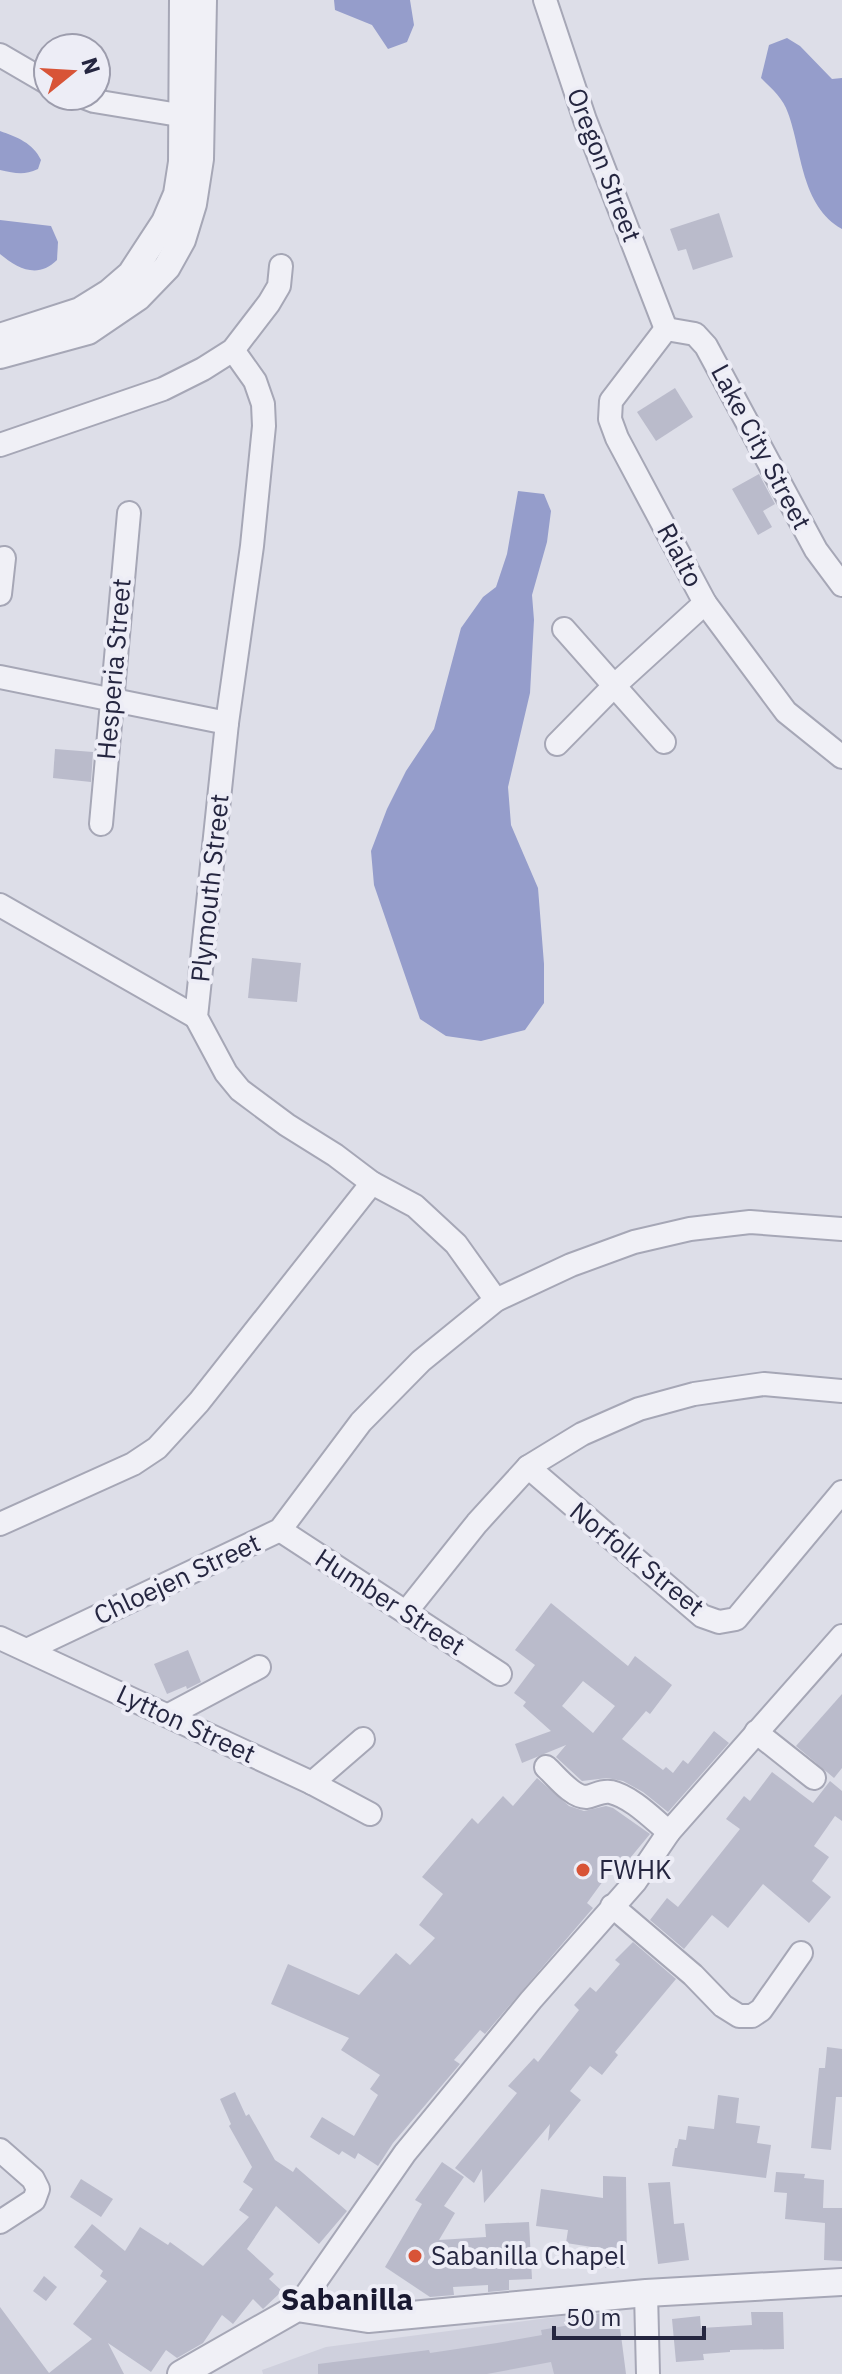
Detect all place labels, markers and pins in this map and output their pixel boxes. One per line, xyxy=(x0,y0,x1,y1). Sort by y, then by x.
place label: FWHK xyxy=(599,1852,672,1886)
marker: FWHK xyxy=(574,1861,592,1879)
place label: Sabanilla Chapel xyxy=(431,2238,625,2272)
marker: Sabanilla Chapel xyxy=(406,2247,424,2265)

